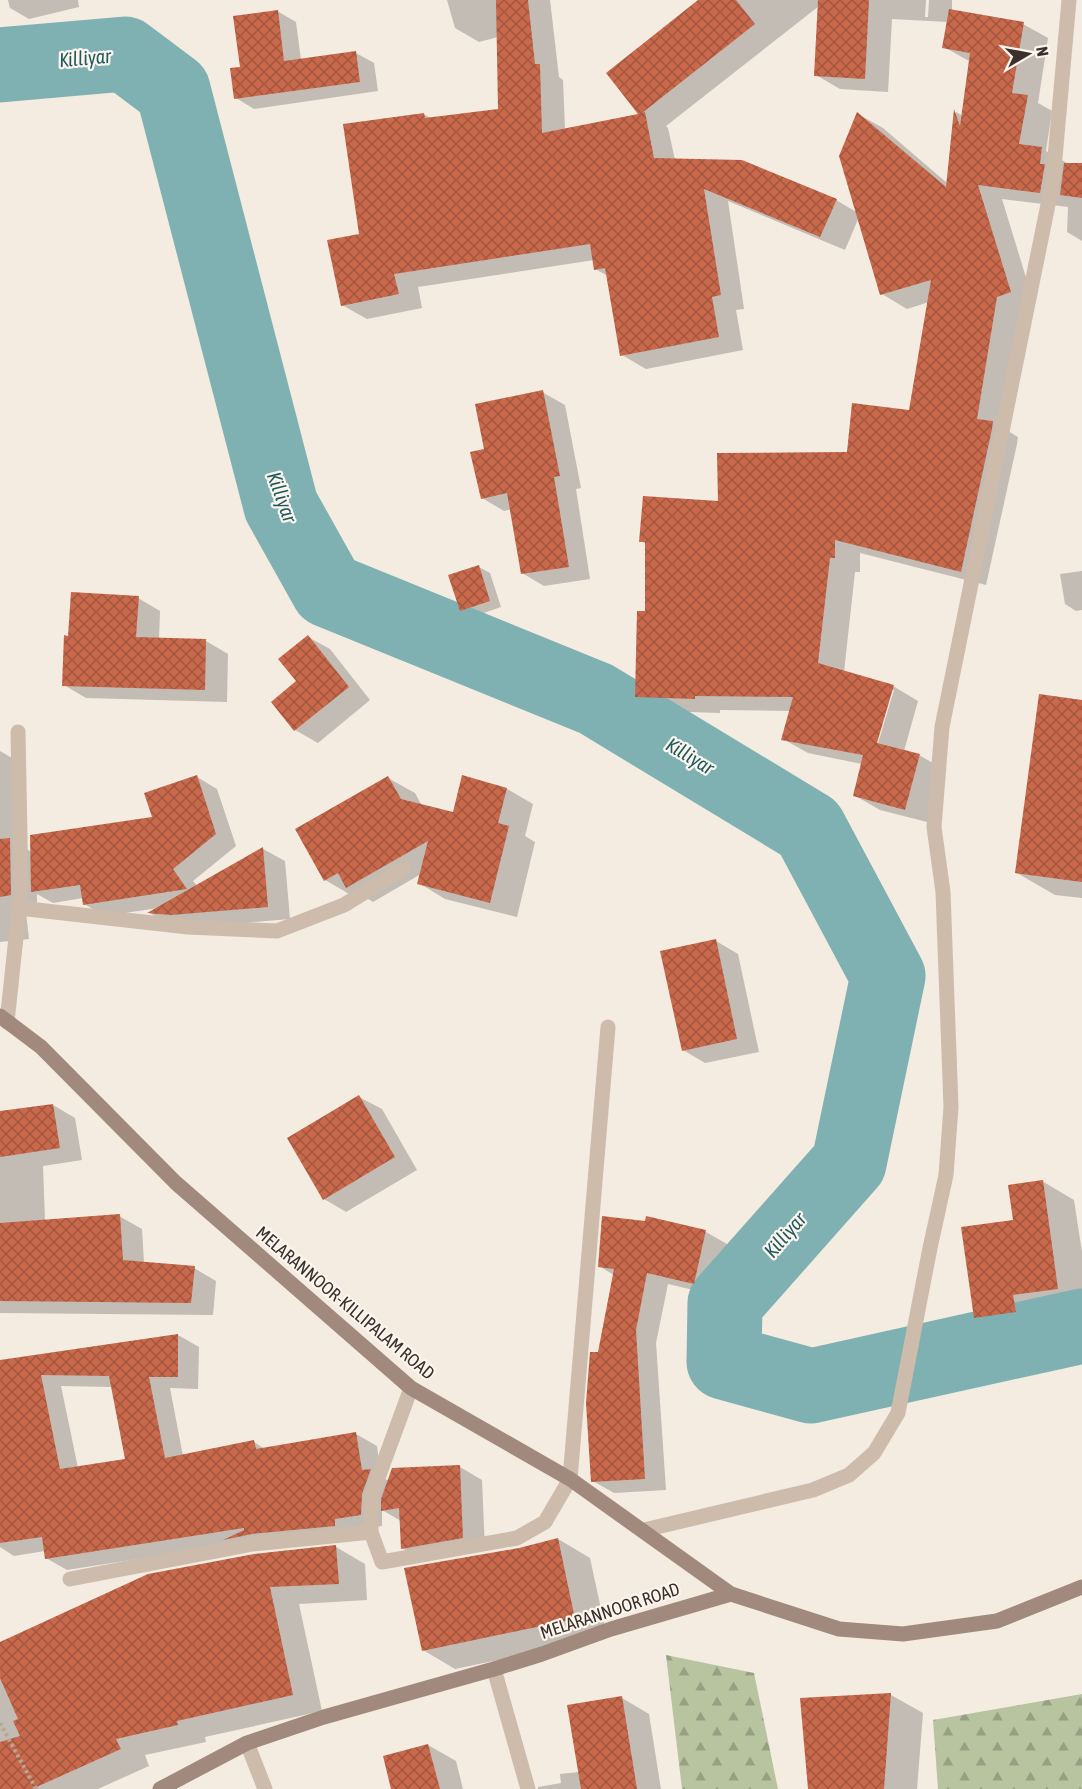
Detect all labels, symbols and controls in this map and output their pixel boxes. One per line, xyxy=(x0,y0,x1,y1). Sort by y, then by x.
north arrow xyxy=(998,24,1058,84)
water label: Killiyar xyxy=(58,44,113,71)
text: N xyxy=(1033,45,1052,58)
water label: Killiyar xyxy=(263,469,303,526)
water label: Killiyar xyxy=(662,732,719,779)
water label: Killiyar xyxy=(759,1207,811,1262)
street label: MELARANNOOR-KILLIPALAM ROAD xyxy=(252,1222,439,1383)
street label: MELARANNOOR ROAD xyxy=(538,1578,682,1643)

